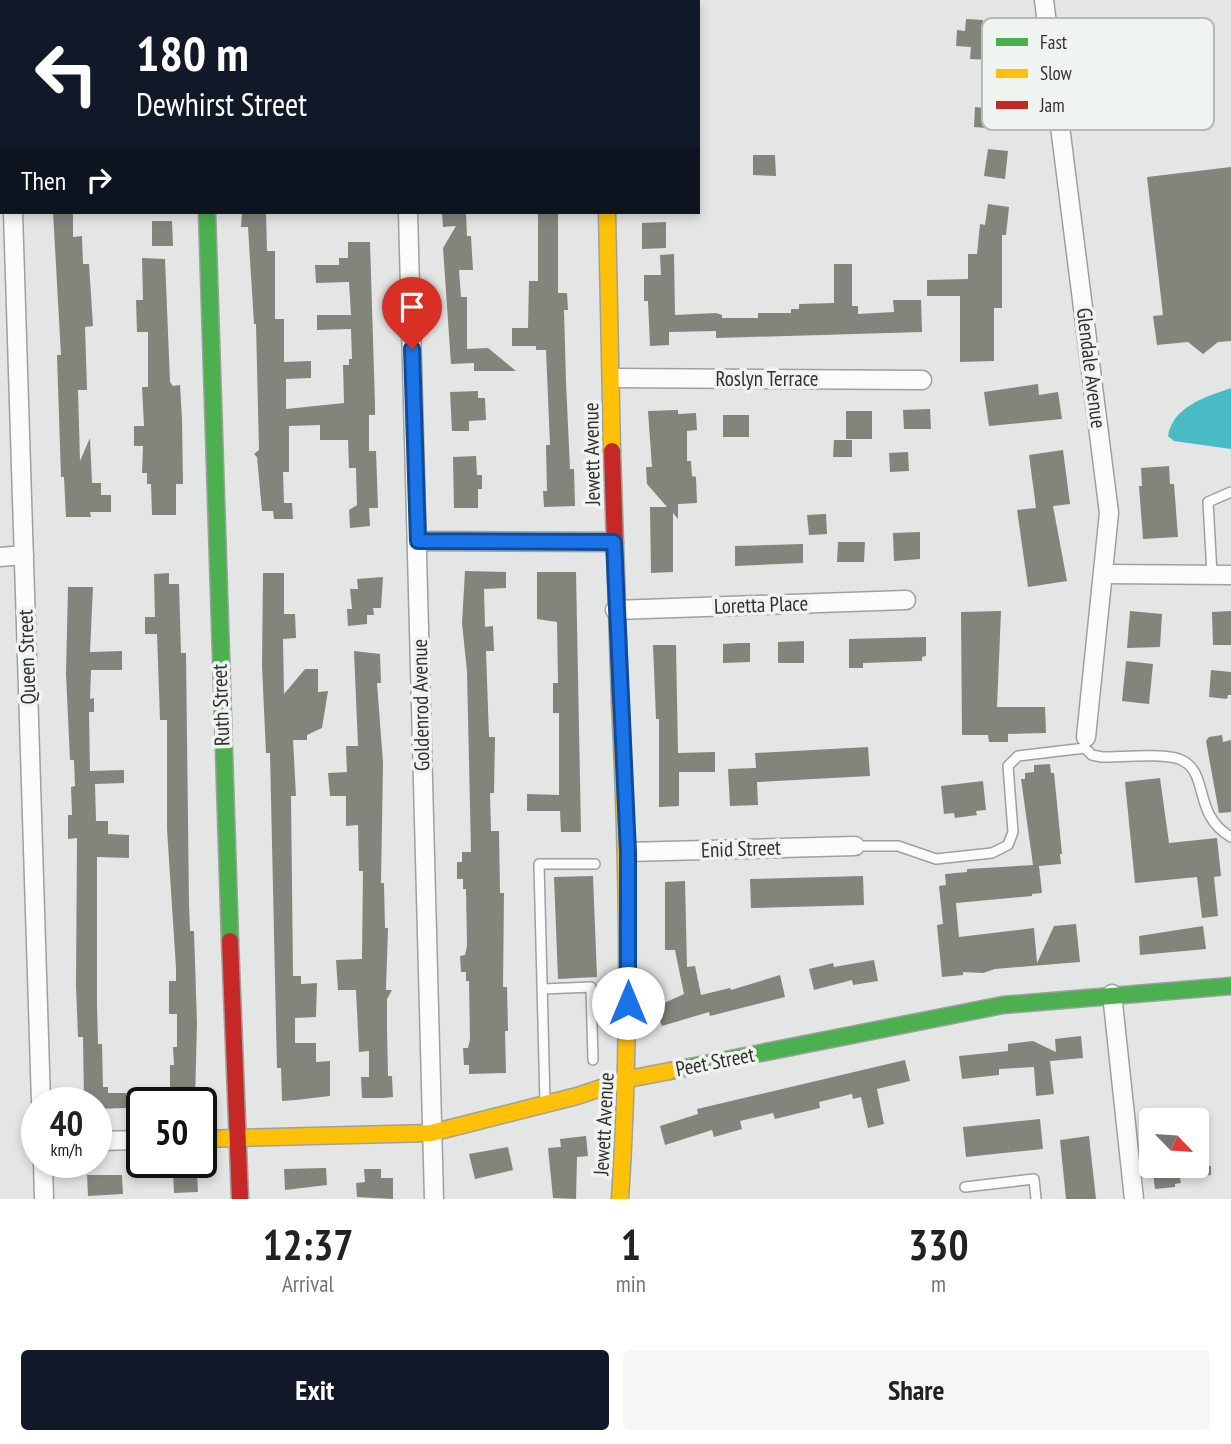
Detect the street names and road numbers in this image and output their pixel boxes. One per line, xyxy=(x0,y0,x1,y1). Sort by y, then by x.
street label: Glendale Avenue xyxy=(1071,306,1112,430)
street label: Roslyn Terrace xyxy=(716,365,818,392)
street label: Jewett Avenue xyxy=(577,402,606,507)
street label: Loretta Place xyxy=(713,589,809,620)
street label: Queen Street xyxy=(11,609,42,705)
street label: Goldenrod Avenue xyxy=(406,639,435,771)
street label: Ruth Street xyxy=(206,663,235,747)
street label: Enid Street xyxy=(701,834,782,863)
street label: Peet Street xyxy=(673,1041,757,1082)
street label: Jewett Avenue xyxy=(587,1072,620,1177)

